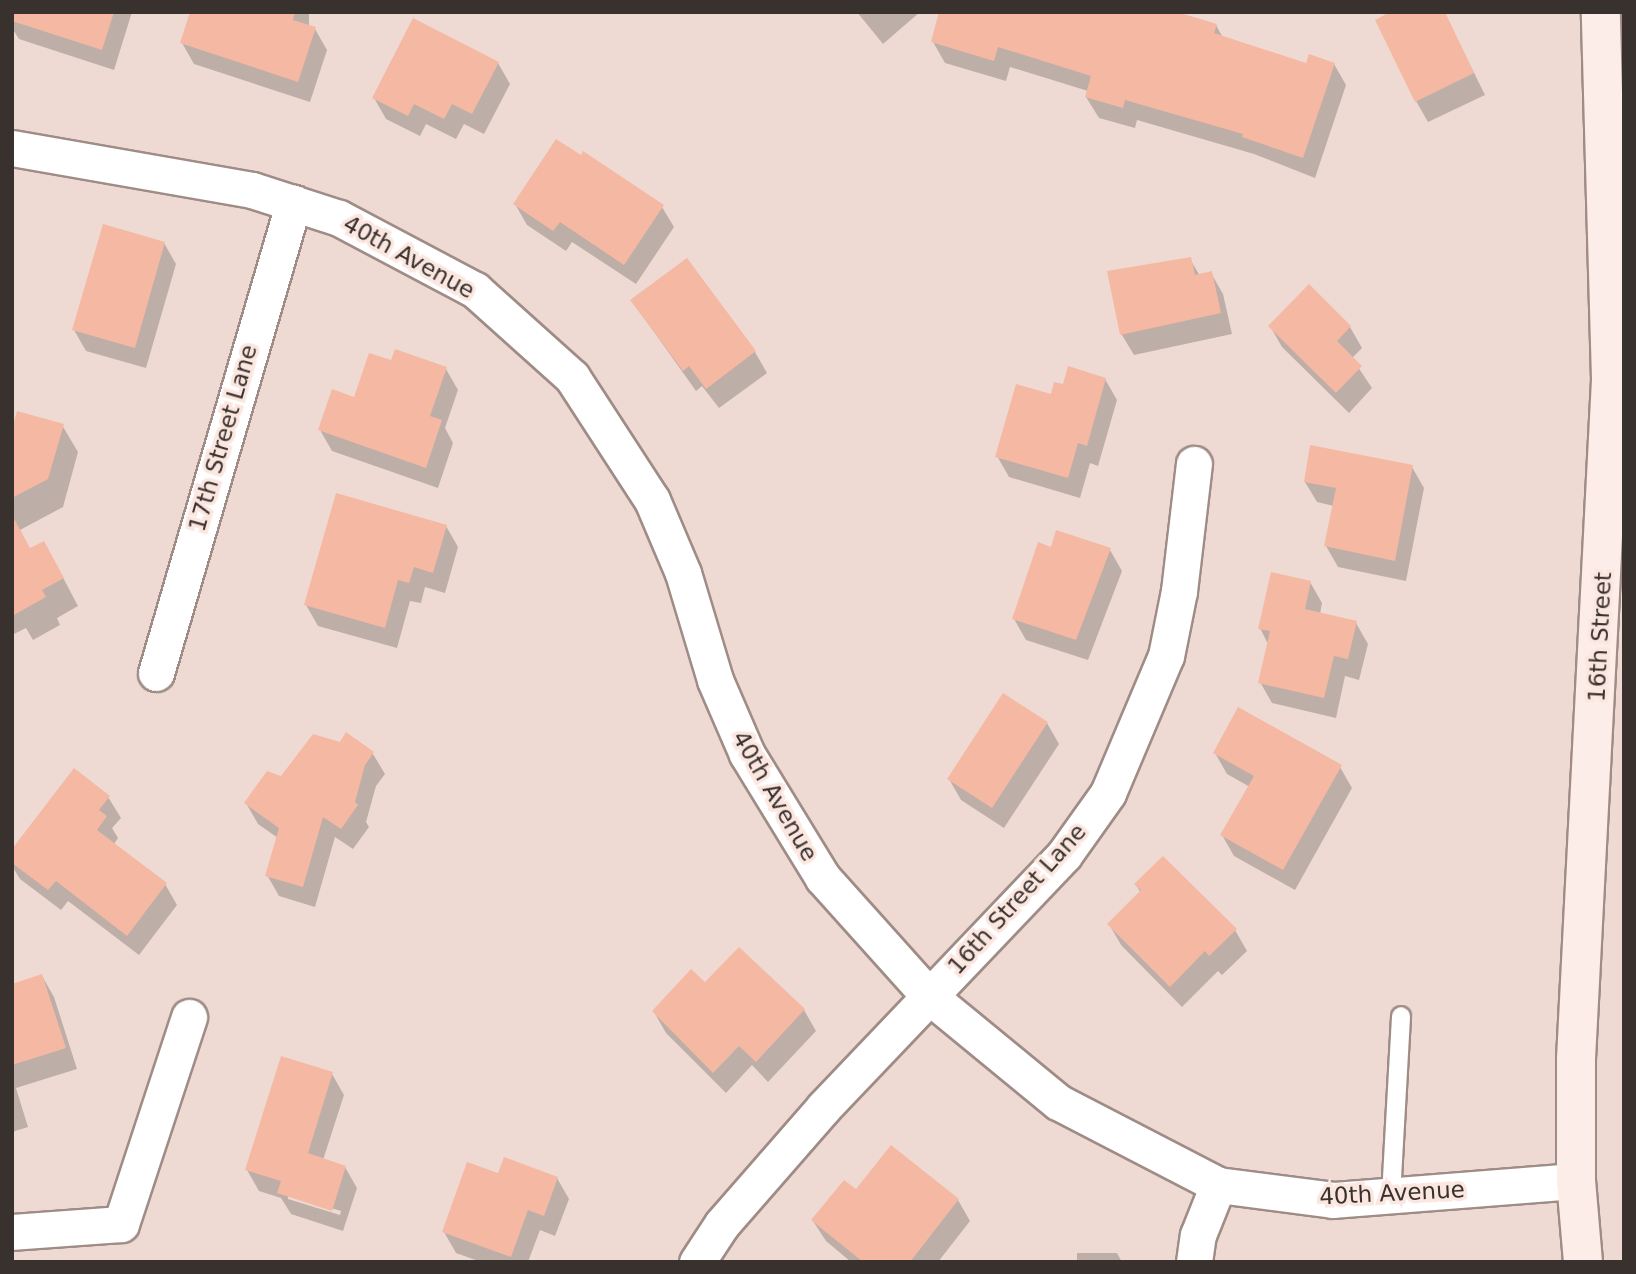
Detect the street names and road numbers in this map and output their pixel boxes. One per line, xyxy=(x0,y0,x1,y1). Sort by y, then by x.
street label: 40th Avenue xyxy=(339,210,479,304)
street label: 17th Street Lane xyxy=(183,341,263,535)
street label: 16th Street xyxy=(1583,571,1617,703)
street label: 40th Avenue xyxy=(727,726,823,866)
street label: 16th Street Lane xyxy=(942,818,1092,980)
street label: 40th Avenue xyxy=(1319,1175,1465,1211)

